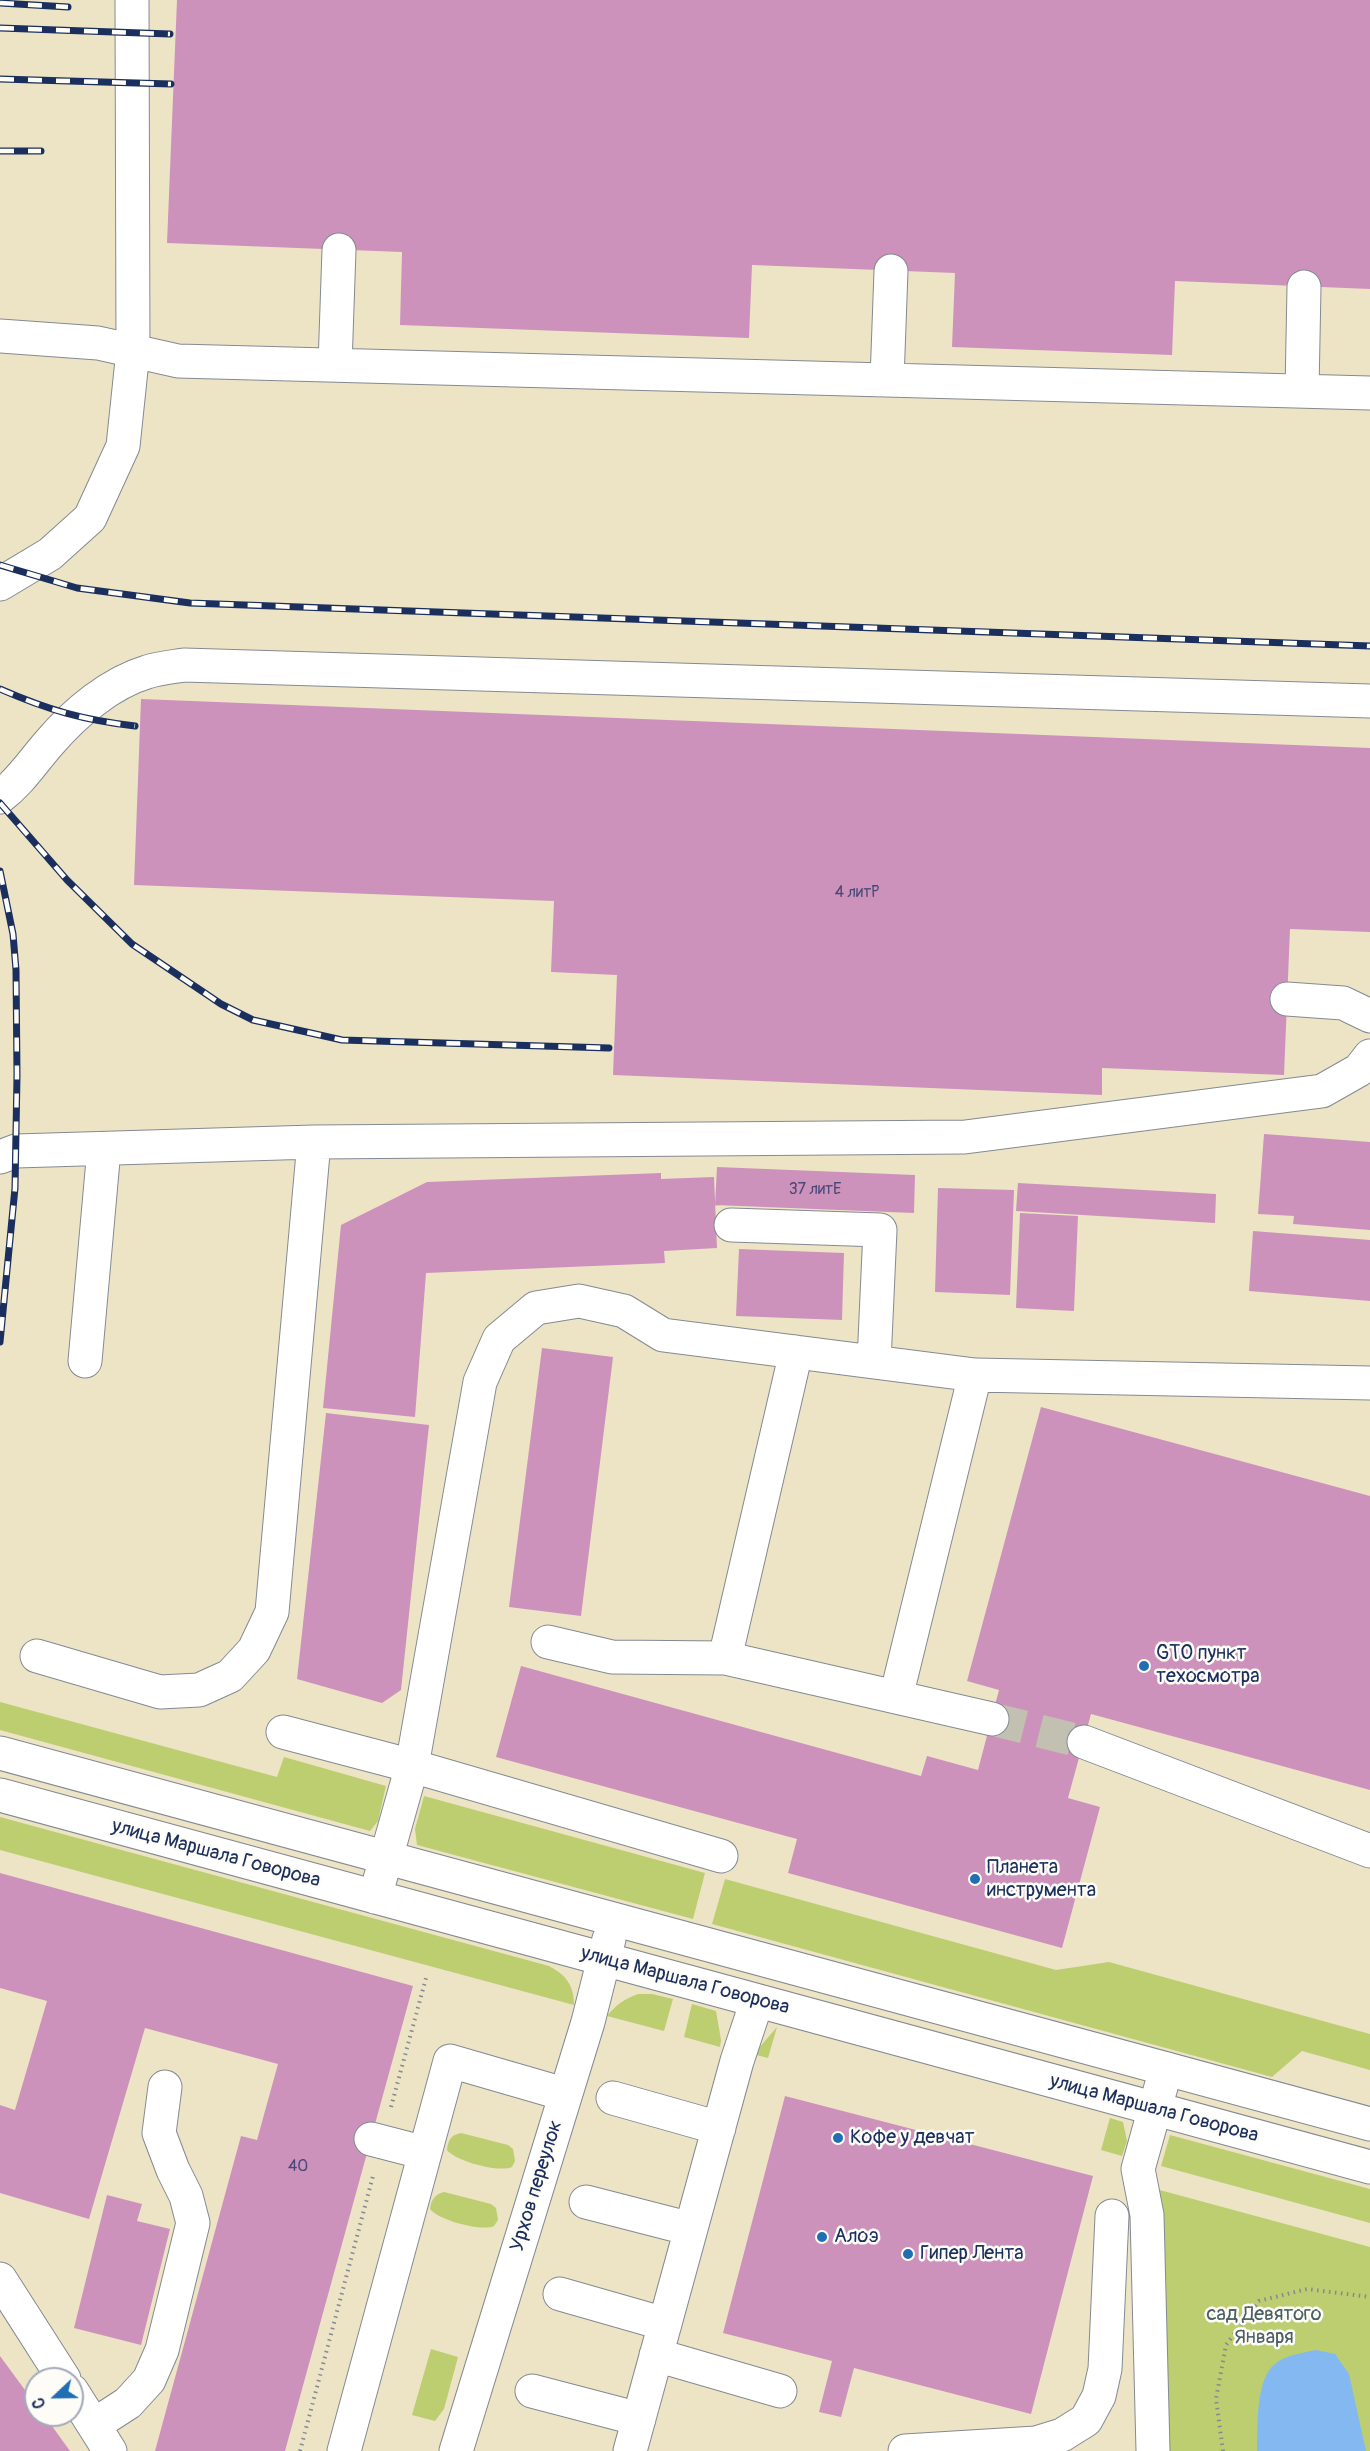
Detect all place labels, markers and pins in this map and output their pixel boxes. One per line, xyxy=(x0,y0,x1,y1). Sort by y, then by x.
place label: GTO пункт техосмотра xyxy=(1156,1642,1259,1689)
marker: GTO пункт техосмотра xyxy=(1137,1659,1151,1673)
place label: Планета инструмента xyxy=(987,1856,1096,1903)
marker: Планета инструмента xyxy=(968,1872,982,1886)
place label: Кофе у девчат xyxy=(850,2126,975,2150)
marker: Кофе у девчат xyxy=(831,2131,845,2145)
place label: Алоэ xyxy=(834,2225,879,2249)
marker: Алоэ xyxy=(815,2230,829,2244)
place label: Гипер Лента xyxy=(920,2242,1023,2266)
marker: Гипер Лента xyxy=(901,2247,915,2261)

